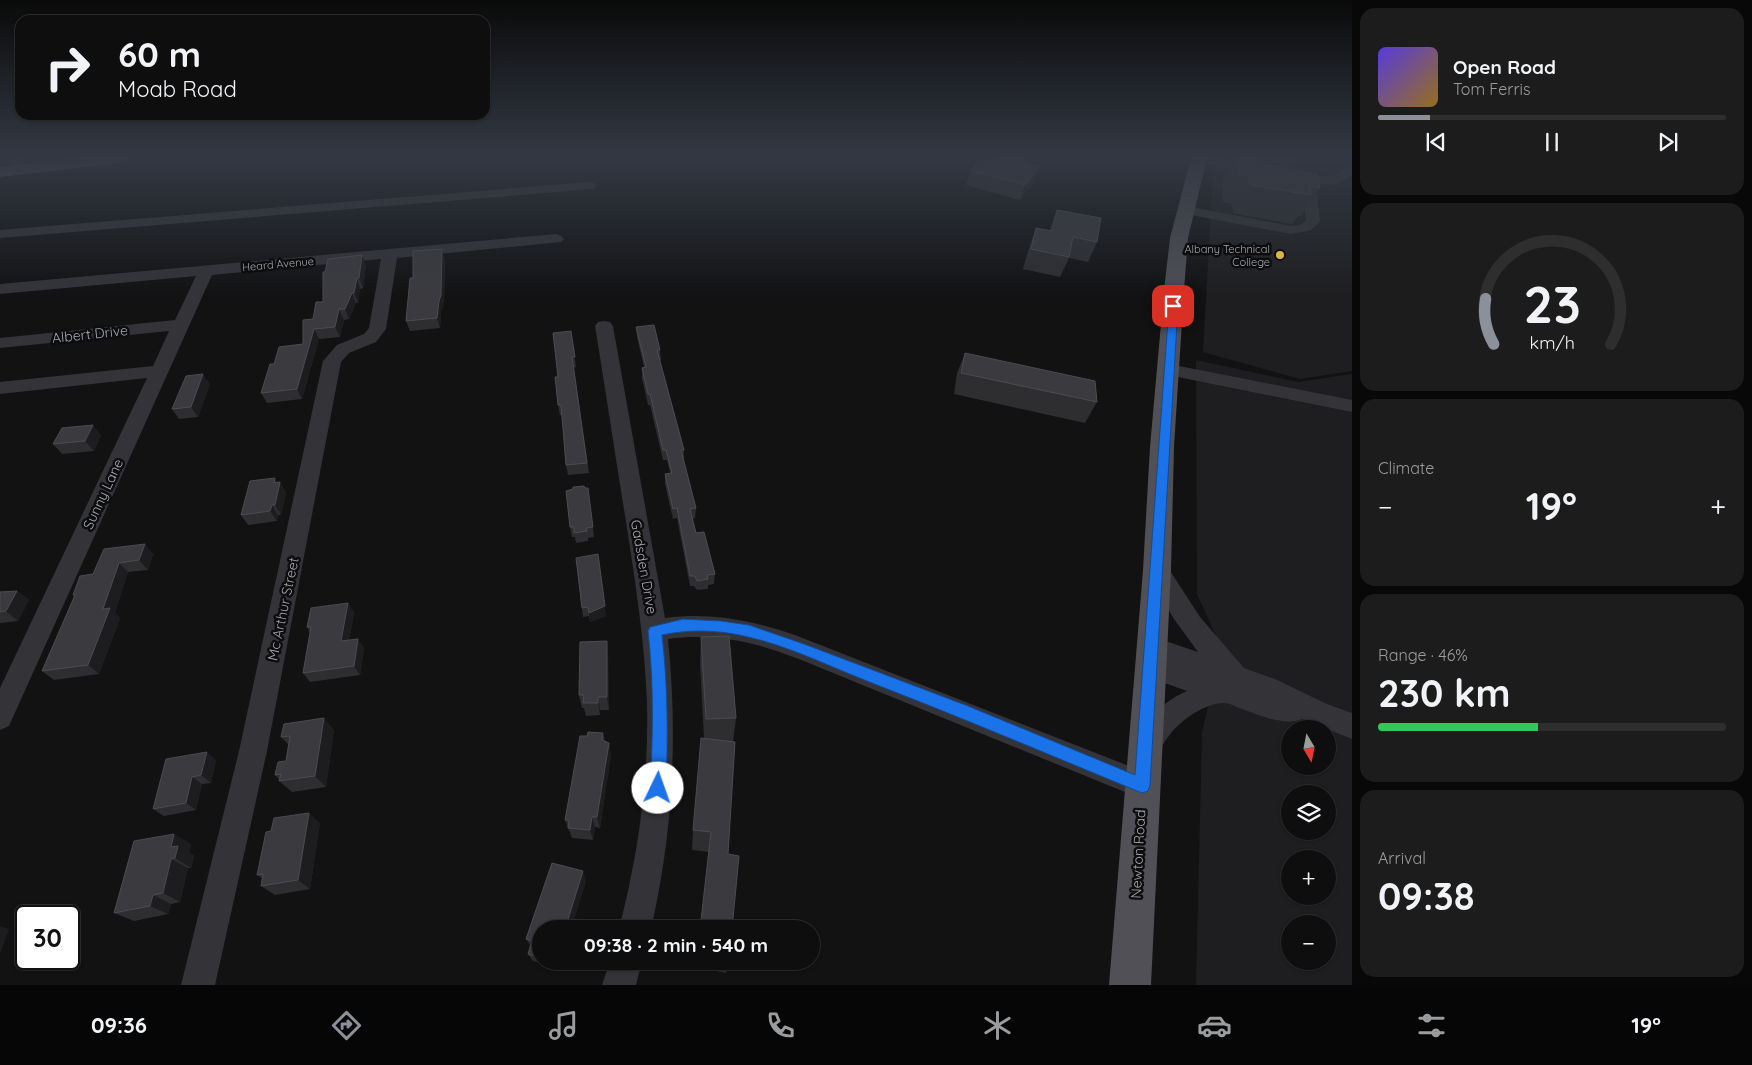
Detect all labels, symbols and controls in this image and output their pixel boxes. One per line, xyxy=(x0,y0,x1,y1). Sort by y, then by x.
text: 60 m xyxy=(118,32,201,76)
icon: right xyxy=(35,35,100,100)
text: Open Road xyxy=(1453,55,1556,79)
text: Moab Road xyxy=(118,75,237,103)
text: Tom Ferris xyxy=(1453,79,1530,99)
icon: previous xyxy=(1422,128,1450,156)
icon: pause xyxy=(1538,128,1566,156)
icon: next xyxy=(1654,128,1682,156)
place label: Albany Technical College xyxy=(1184,242,1270,269)
marker: Albany Technical College xyxy=(1274,249,1286,261)
street label: Heard Avenue xyxy=(241,254,315,274)
text: 23 xyxy=(1523,271,1581,336)
pin xyxy=(1152,285,1194,327)
icon: arrive xyxy=(1159,292,1187,320)
street label: Albert Drive xyxy=(51,321,129,347)
text: km/h xyxy=(1529,331,1575,353)
street label: Sunny Lane xyxy=(79,456,127,532)
text: Climate xyxy=(1378,458,1434,478)
text: 19° xyxy=(1526,482,1577,530)
text: − xyxy=(1378,489,1393,524)
text: + xyxy=(1710,489,1726,524)
street label: Gadsden Drive xyxy=(627,518,661,616)
street label: Mc Arthur Street xyxy=(263,555,303,662)
text: Range · 46% xyxy=(1378,645,1468,665)
text: 230 km xyxy=(1378,669,1511,717)
north arrow xyxy=(1281,720,1336,775)
map controls xyxy=(1281,720,1336,970)
position arrow xyxy=(631,761,683,813)
button: layers xyxy=(1281,785,1336,840)
street label: Newton Road xyxy=(1127,809,1149,899)
text: Arrival xyxy=(1378,848,1426,868)
button: + xyxy=(1281,850,1336,905)
text: 09:38 xyxy=(1378,872,1475,920)
speed limit sign: 30 xyxy=(15,905,80,970)
button: − xyxy=(1281,915,1336,970)
text: 09:38 · 2 min · 540 m xyxy=(584,933,768,957)
icon: directions xyxy=(329,1008,364,1043)
icon: music xyxy=(546,1008,581,1043)
icon: phone xyxy=(763,1008,798,1043)
icon: climate xyxy=(980,1008,1015,1043)
icon: car xyxy=(1197,1008,1232,1043)
icon: filters xyxy=(1414,1008,1449,1043)
text: 09:36 xyxy=(91,1011,147,1039)
text: 19° xyxy=(1631,1011,1661,1039)

